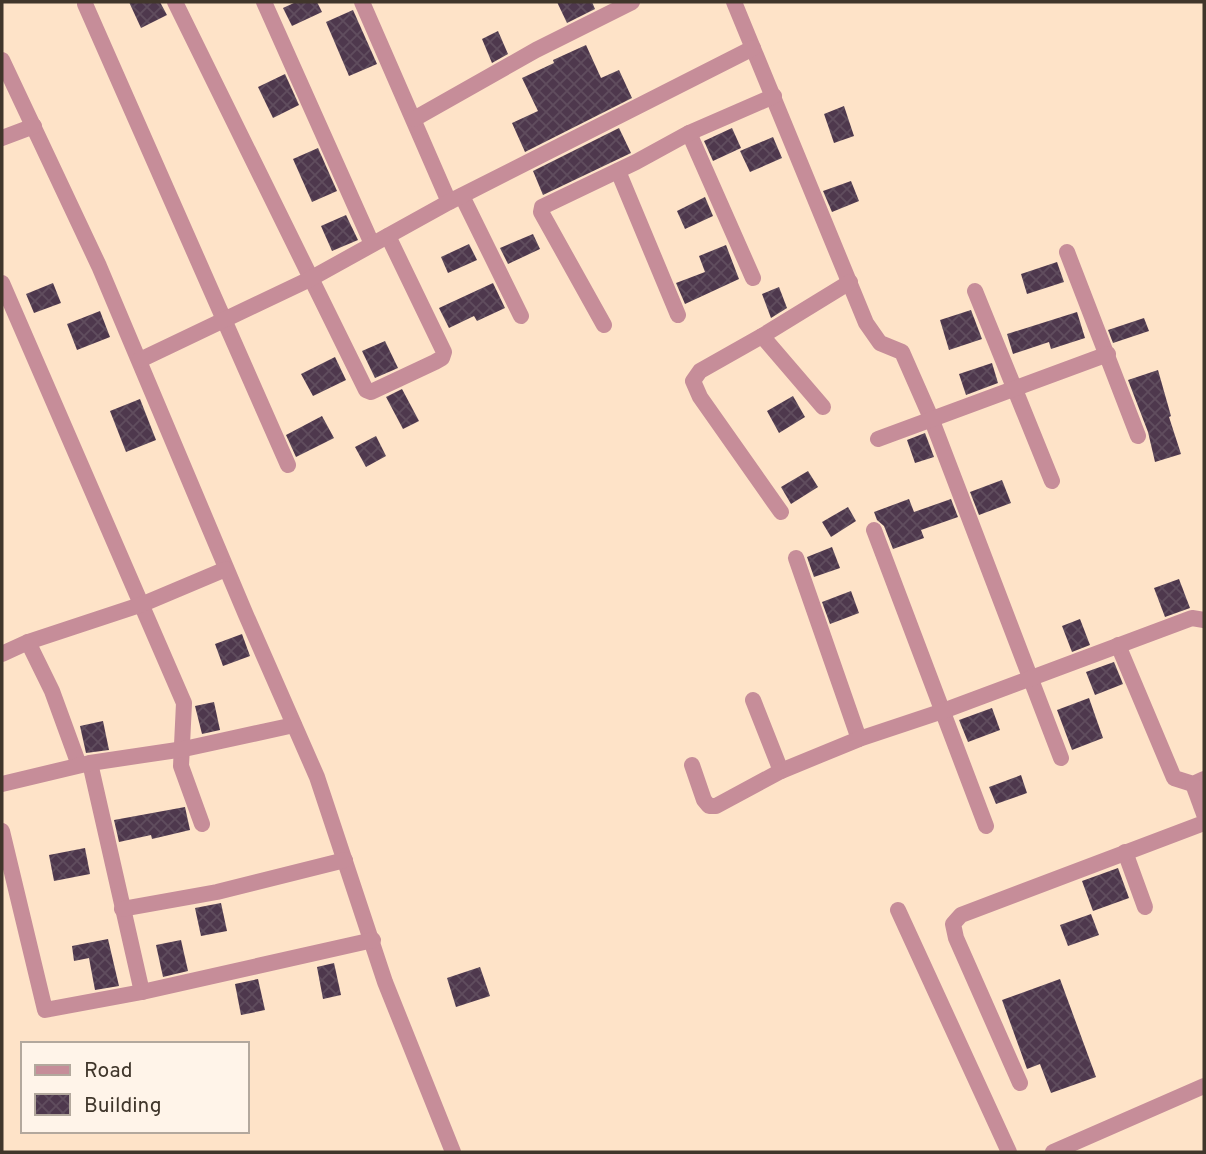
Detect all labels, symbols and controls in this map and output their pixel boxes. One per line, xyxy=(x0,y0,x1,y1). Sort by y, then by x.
legend xyxy=(21,1042,248,1133)
text: Road xyxy=(84,1058,133,1085)
text: Building xyxy=(84,1093,162,1120)

